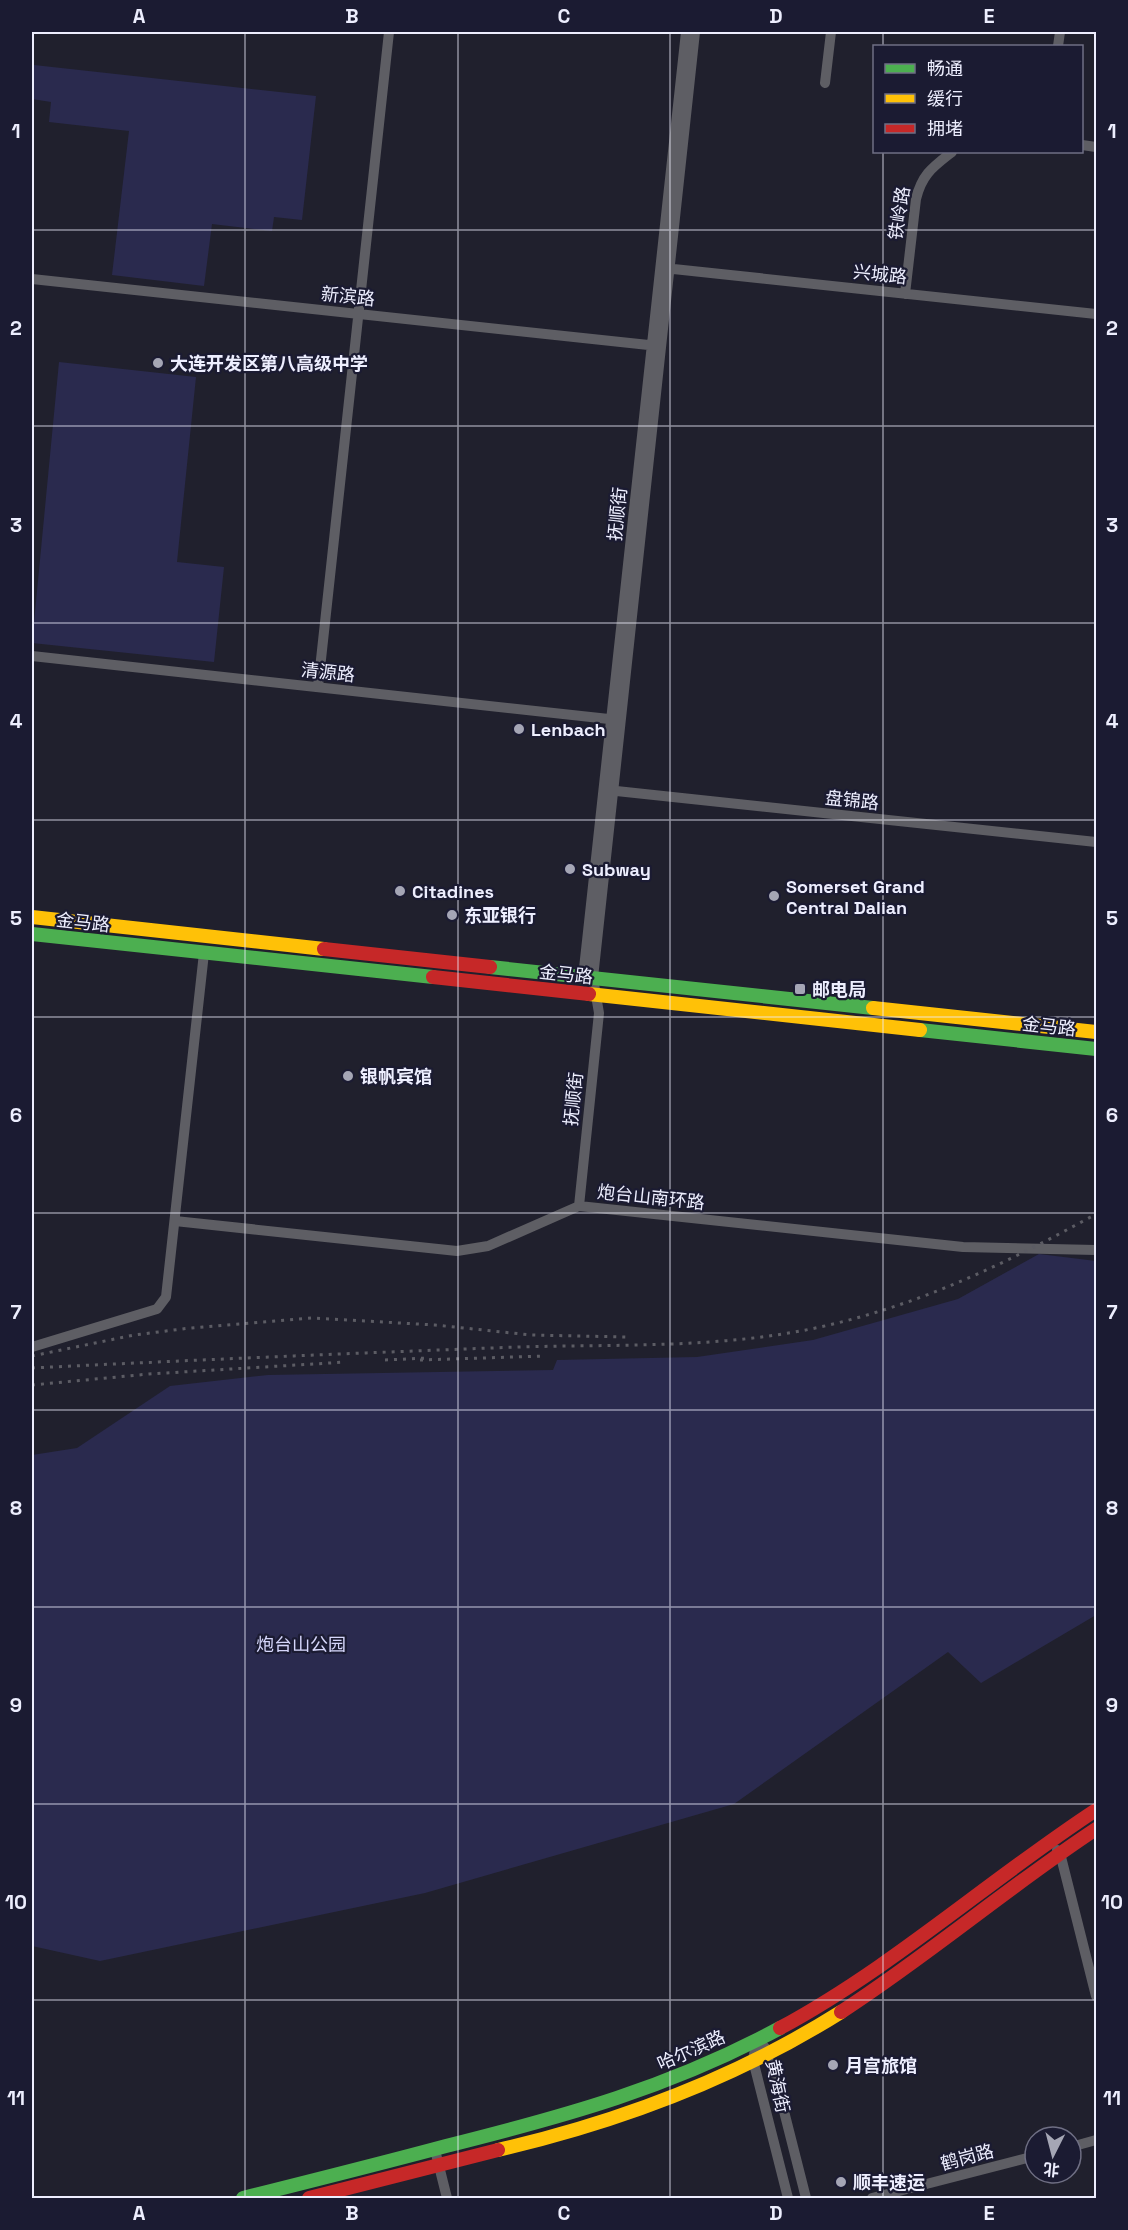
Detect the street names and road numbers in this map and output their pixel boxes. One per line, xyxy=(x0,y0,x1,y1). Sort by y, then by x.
street label: 铁岭路 xyxy=(883,185,915,241)
street label: 兴城路 xyxy=(852,260,908,288)
street label: 新滨路 xyxy=(320,282,376,310)
street label: 抚顺街 xyxy=(603,486,631,542)
street label: 清源路 xyxy=(300,658,356,686)
street label: 盘锦路 xyxy=(824,786,880,814)
street label: 金马路 xyxy=(55,908,111,936)
street label: 金马路 xyxy=(538,960,594,988)
street label: 金马路 xyxy=(1021,1012,1077,1040)
street label: 抚顺街 xyxy=(559,1071,587,1127)
street label: 炮台山南环路 xyxy=(596,1180,706,1214)
street label: 哈尔滨路 xyxy=(653,2025,729,2075)
street label: 黄海街 xyxy=(761,2057,795,2115)
street label: 鹤岗路 xyxy=(938,2139,996,2175)

